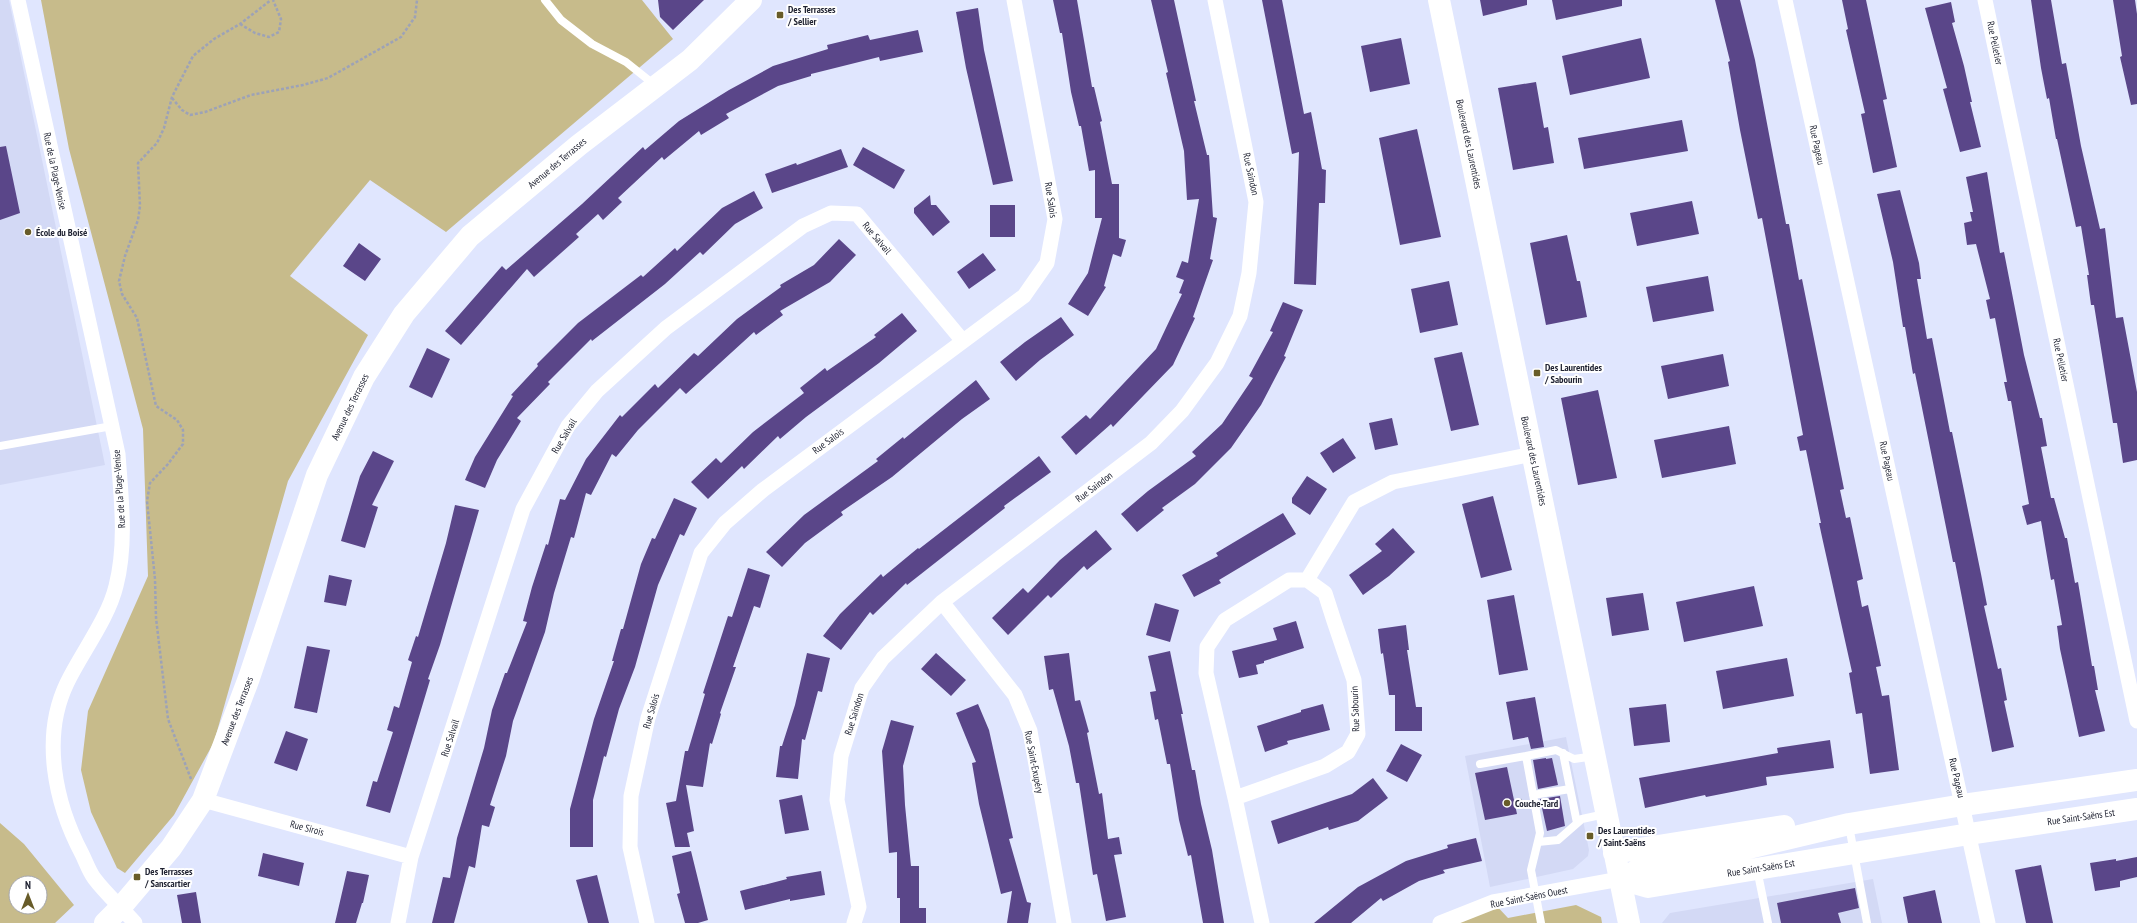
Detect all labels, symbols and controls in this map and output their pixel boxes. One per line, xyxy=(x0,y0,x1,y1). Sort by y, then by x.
place label: Des Terrasses / Sellier xyxy=(787,3,836,28)
marker: Des Terrasses / Sellier xyxy=(775,10,785,20)
street label: Rue Pelletier xyxy=(1984,20,2006,66)
street label: Boulevard des Laurentides xyxy=(1453,98,1485,190)
street label: Rue Pageau xyxy=(1806,124,1828,166)
street label: Rue de la Plage-Venise xyxy=(40,131,70,211)
street label: Avenue des Terrasses xyxy=(525,134,589,191)
street label: Rue Saindon xyxy=(1240,151,1262,197)
street label: Rue Salois xyxy=(1042,181,1060,219)
street label: Rue Salvail xyxy=(860,219,895,257)
place label: École du Boisé xyxy=(36,226,87,239)
marker: École du Boisé xyxy=(23,227,33,237)
street label: Rue Pelletier xyxy=(2050,337,2072,383)
place label: Des Laurentides / Sabourin xyxy=(1544,361,1603,386)
marker: Des Laurentides / Sabourin xyxy=(1532,368,1542,378)
street label: Avenue des Terrasses xyxy=(328,371,372,442)
street label: Boulevard des Laurentides xyxy=(1518,415,1550,507)
street label: Rue Salvail xyxy=(549,416,580,456)
street label: Rue Salois xyxy=(810,425,847,457)
street label: Rue Pageau xyxy=(1876,440,1898,482)
street label: Rue de la Plage-Venise xyxy=(110,449,128,529)
street label: Rue Saindon xyxy=(1073,469,1115,505)
street label: Avenue des Terrasses xyxy=(218,674,256,747)
street label: Rue Sabourin xyxy=(1348,686,1362,732)
street label: Rue Salois xyxy=(640,691,662,730)
street label: Rue Saindon xyxy=(841,691,867,737)
street label: Rue Salvail xyxy=(438,717,462,758)
street label: Rue Saint-Exupéry xyxy=(1022,730,1046,795)
street label: Rue Pageau xyxy=(1946,757,1968,799)
place label: Couche-Tard xyxy=(1515,797,1559,810)
marker: Couche-Tard xyxy=(1502,798,1512,808)
street label: Rue Saint-Saëns Est xyxy=(2046,806,2116,828)
street label: Rue Sirois xyxy=(289,817,326,839)
place label: Des Laurentides / Saint-Saëns xyxy=(1597,824,1656,849)
marker: Des Laurentides / Saint-Saëns xyxy=(1585,831,1595,841)
street label: Rue Saint-Saëns Est xyxy=(1726,856,1796,880)
place label: Des Terrasses / Sanscartier xyxy=(144,865,193,890)
marker: Des Terrasses / Sanscartier xyxy=(132,872,142,882)
north arrow xyxy=(8,875,48,915)
text: N xyxy=(25,878,31,892)
street label: Rue Saint-Saëns Ouest xyxy=(1489,883,1569,911)

